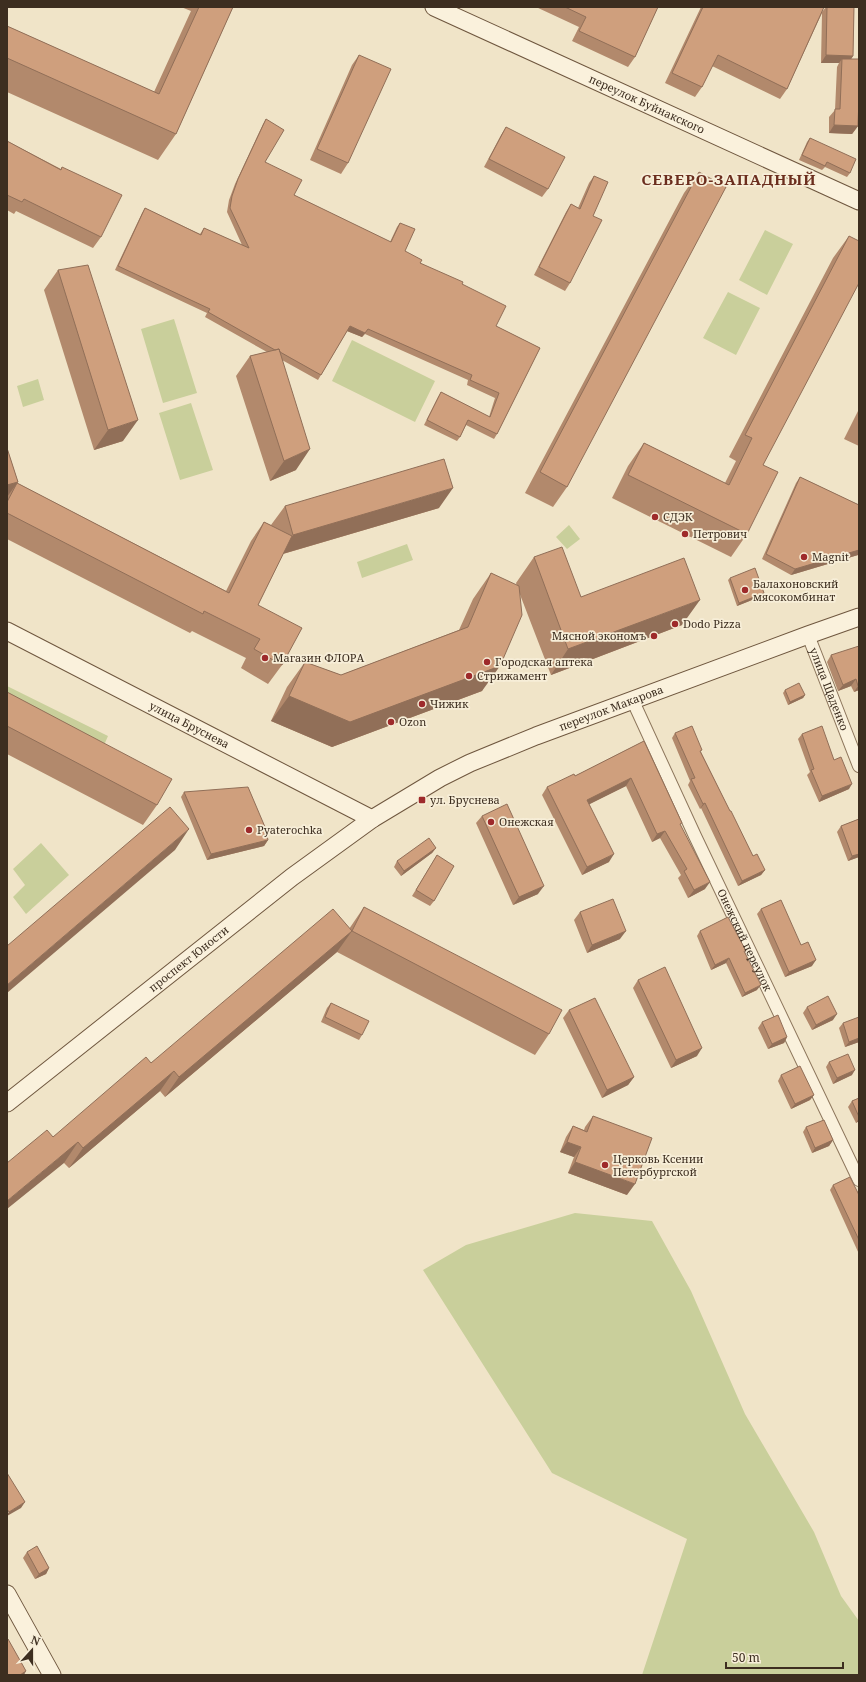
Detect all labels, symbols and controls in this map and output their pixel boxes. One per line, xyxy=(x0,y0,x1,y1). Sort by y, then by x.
street label: переулок Буйнакского xyxy=(587,71,707,137)
district label: СЕВЕРО-ЗАПАДНЫЙ xyxy=(641,169,817,189)
place label: СДЭК xyxy=(663,509,693,524)
marker: СДЭК xyxy=(650,512,660,522)
place label: Петрович xyxy=(693,526,747,541)
marker: Петрович xyxy=(680,529,690,539)
place label: Magnit xyxy=(812,549,849,564)
marker: Magnit xyxy=(799,552,809,562)
place label: Балахоновский мясокомбинат xyxy=(753,576,839,604)
marker: Балахоновский мясокомбинат xyxy=(740,585,750,595)
place label: Dodo Pizza xyxy=(683,616,741,631)
marker: Dodo Pizza xyxy=(670,619,680,629)
place label: Мясной экономъ xyxy=(552,628,646,643)
marker: Мясной экономъ xyxy=(649,631,659,641)
street label: улица Щаденко xyxy=(807,645,852,733)
place label: Магазин ФЛОРА xyxy=(273,650,365,665)
marker: Магазин ФЛОРА xyxy=(260,653,270,663)
place label: Городская аптека xyxy=(495,654,593,669)
marker: Городская аптека xyxy=(482,657,492,667)
place label: Стрижамент xyxy=(477,668,547,683)
marker: Стрижамент xyxy=(464,671,474,681)
street label: переулок Макарова xyxy=(557,681,665,734)
place label: Чижик xyxy=(430,696,469,711)
street label: улица Бруснева xyxy=(147,698,232,751)
marker: Чижик xyxy=(417,699,427,709)
place label: Ozon xyxy=(399,714,426,729)
marker: Ozon xyxy=(386,717,396,727)
place label: ул. Бруснева xyxy=(430,792,500,807)
marker: ул. Бруснева xyxy=(417,795,427,805)
place label: Онежская xyxy=(499,814,554,829)
marker: Онежская xyxy=(486,817,496,827)
place label: Pyaterochka xyxy=(257,822,322,837)
marker: Pyaterochka xyxy=(244,825,254,835)
street label: Онежский переулок xyxy=(714,886,776,994)
street label: проспект Юности xyxy=(145,922,232,995)
place label: Церковь Ксении Петербургской xyxy=(613,1151,704,1179)
marker: Церковь Ксении Петербургской xyxy=(600,1160,610,1170)
north arrow xyxy=(12,1630,52,1670)
text: N xyxy=(29,1632,43,1649)
scale bar xyxy=(726,1644,843,1670)
text: 50 m xyxy=(732,1649,760,1666)

